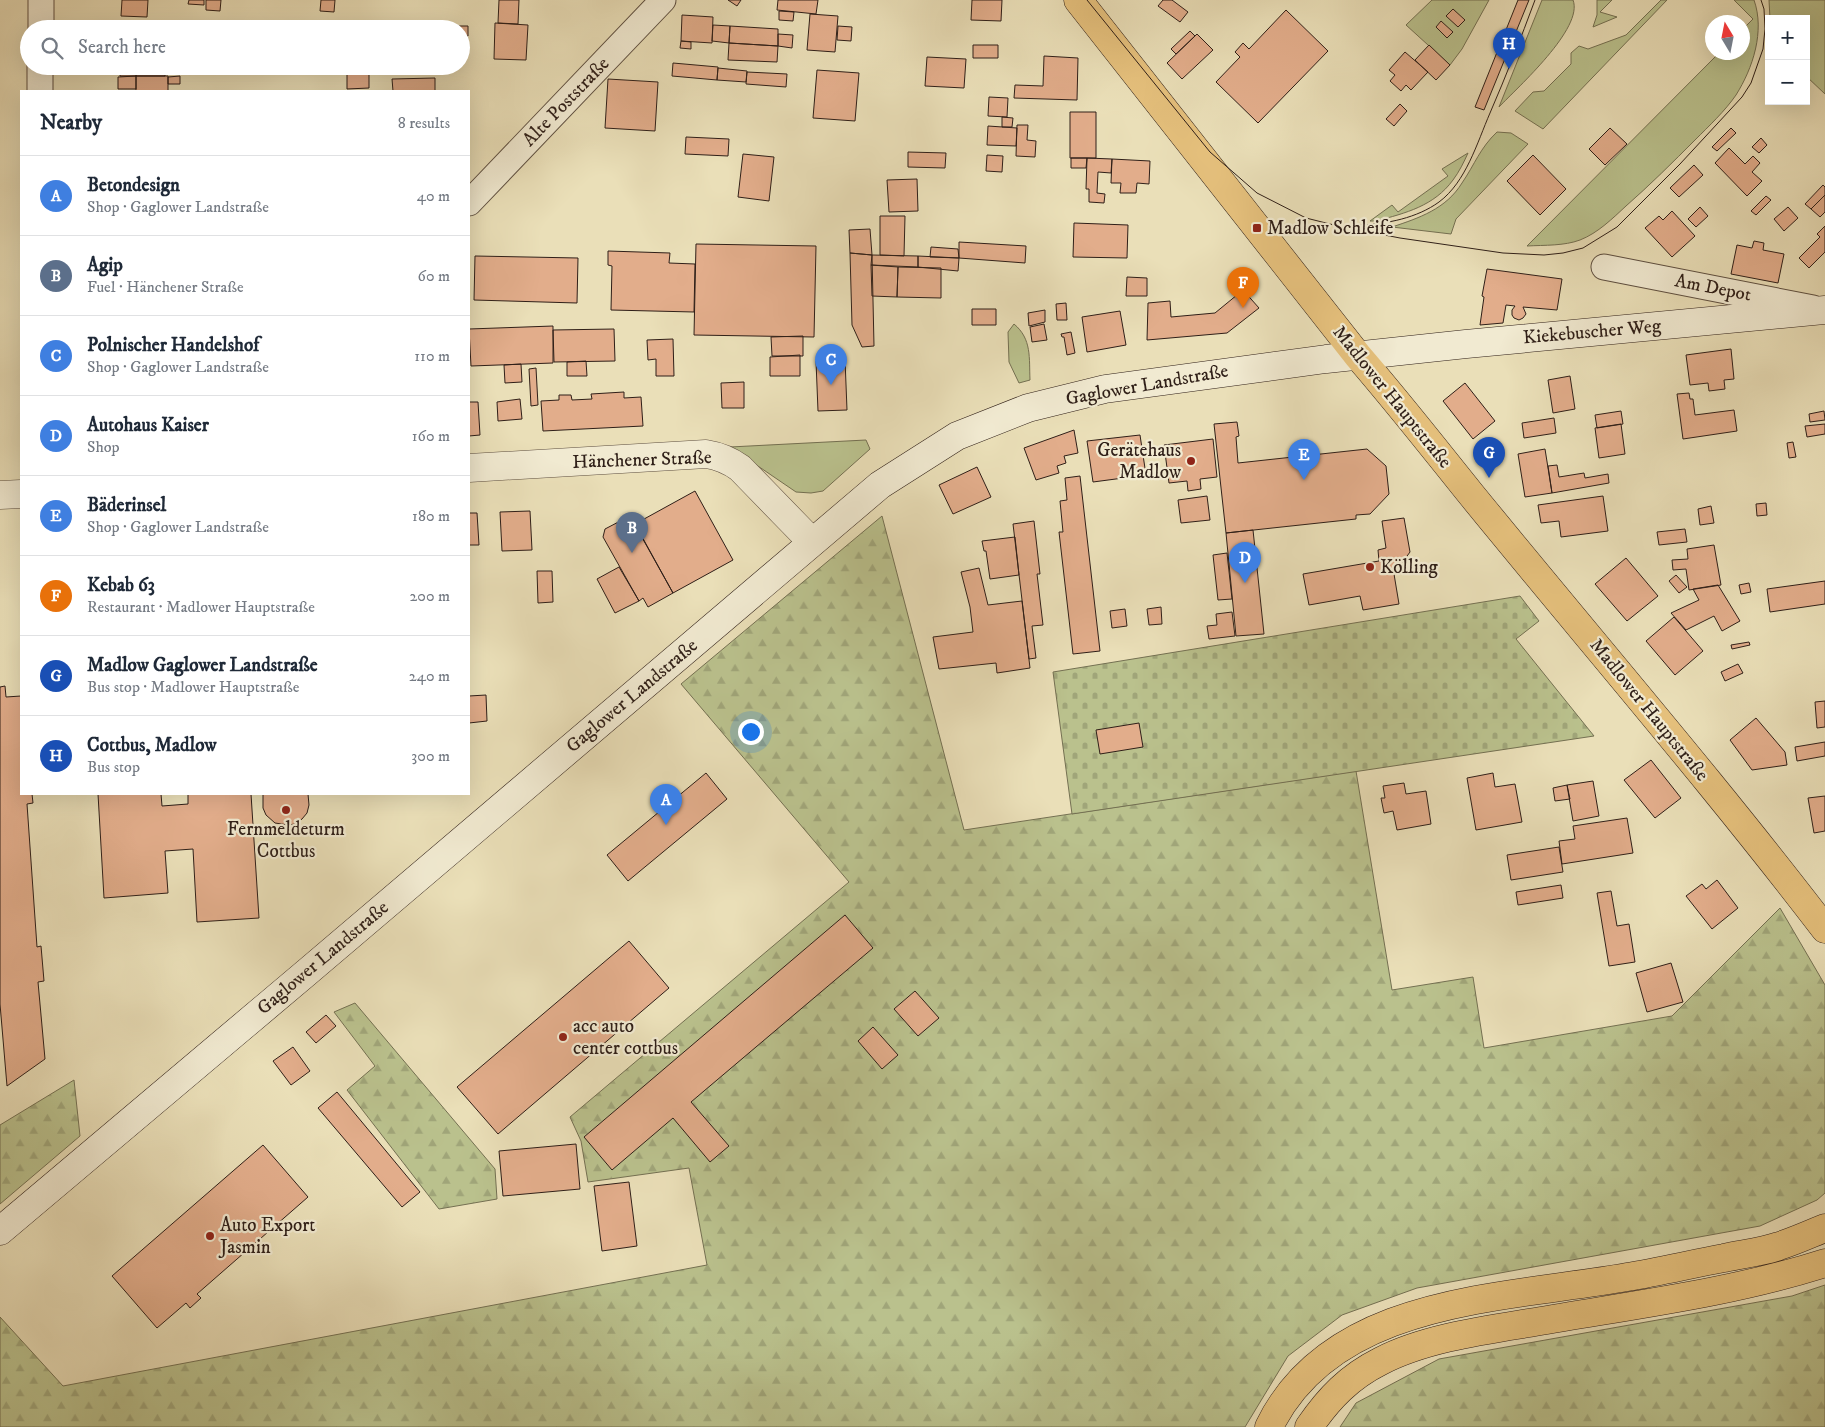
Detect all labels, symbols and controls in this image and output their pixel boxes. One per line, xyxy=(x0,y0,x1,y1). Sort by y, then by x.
north arrow xyxy=(1705,15,1750,60)
map controls xyxy=(1765,15,1810,105)
button: + xyxy=(1765,15,1810,60)
search box xyxy=(20,20,470,75)
pin: H xyxy=(1493,28,1525,69)
icon: search xyxy=(38,34,66,62)
text: Search here xyxy=(78,36,166,59)
street label: Alte Poststraße xyxy=(518,53,614,151)
button: − xyxy=(1765,60,1810,105)
text: Nearby xyxy=(40,110,102,136)
text: 8 results xyxy=(398,113,450,133)
text: Betondesign xyxy=(87,174,180,197)
text: A xyxy=(51,186,61,206)
text: 40 m xyxy=(417,186,450,206)
text: Shop · Gaglower Landstraße xyxy=(87,197,269,217)
place label: Madlow Schleife xyxy=(1267,217,1393,240)
marker: Madlow Schleife xyxy=(1251,222,1263,234)
text: Agip xyxy=(87,254,123,277)
text: B xyxy=(51,266,61,286)
text: 60 m xyxy=(418,266,450,286)
pin: F xyxy=(1227,267,1259,308)
street label: Am Depot xyxy=(1673,269,1753,307)
text: Fuel · Hänchener Straße xyxy=(87,277,244,297)
street label: Kiekebuscher Weg xyxy=(1522,314,1663,349)
street label: Madlower Hauptstraße xyxy=(1327,321,1457,473)
text: Polnischer Handelshof xyxy=(87,334,259,357)
pin: C xyxy=(815,344,847,385)
text: C xyxy=(51,346,61,366)
text: 110 m xyxy=(414,346,450,366)
text: Shop · Gaglower Landstraße xyxy=(87,357,269,377)
street label: Gaglower Landstraße xyxy=(1064,359,1230,411)
text: Autohaus Kaiser xyxy=(87,414,209,437)
text: D xyxy=(50,426,62,446)
text: 160 m xyxy=(412,426,450,446)
text: Shop xyxy=(87,437,120,457)
pin: G xyxy=(1473,437,1505,478)
place label: Gerätehaus Madlow xyxy=(1097,439,1181,484)
pin: E xyxy=(1288,439,1320,480)
street label: Hänchener Straße xyxy=(572,446,712,474)
marker: Gerätehaus Madlow xyxy=(1185,455,1197,467)
text: Bäderinsel xyxy=(87,494,166,517)
text: E xyxy=(50,506,62,526)
text: 180 m xyxy=(412,506,450,526)
pin: B xyxy=(616,512,648,553)
text: Shop · Gaglower Landstraße xyxy=(87,517,269,537)
pin: D xyxy=(1229,542,1261,583)
place label: Kölling xyxy=(1380,556,1439,579)
marker: Kölling xyxy=(1364,561,1376,573)
text: Kebab 63 xyxy=(87,574,155,597)
text: F xyxy=(51,586,61,606)
text: 200 m xyxy=(409,586,450,606)
text: Restaurant · Madlower Hauptstraße xyxy=(87,597,315,617)
street label: Gaglower Landstraße xyxy=(562,634,703,758)
street label: Madlower Hauptstraße xyxy=(1584,634,1714,786)
text: Madlow Gaglower Landstraße xyxy=(87,654,318,677)
text: G xyxy=(50,666,62,686)
text: 240 m xyxy=(409,666,450,686)
text: Bus stop · Madlower Hauptstraße xyxy=(87,677,299,697)
your location xyxy=(738,719,764,745)
text: Cottbus, Madlow xyxy=(87,734,217,757)
text: H xyxy=(49,746,63,766)
text: 300 m xyxy=(411,746,450,766)
text: Bus stop xyxy=(87,757,140,777)
pin: A xyxy=(650,784,682,825)
marker: Fernmeldeturm Cottbus xyxy=(280,804,292,816)
place label: Fernmeldeturm Cottbus xyxy=(227,818,345,863)
street label: Gaglower Landstraße xyxy=(253,896,394,1020)
place label: acc auto center cottbus xyxy=(573,1015,678,1060)
marker: acc auto center cottbus xyxy=(557,1031,569,1043)
place label: Auto Export Jasmin xyxy=(218,1214,315,1259)
marker: Auto Export Jasmin xyxy=(204,1230,216,1242)

